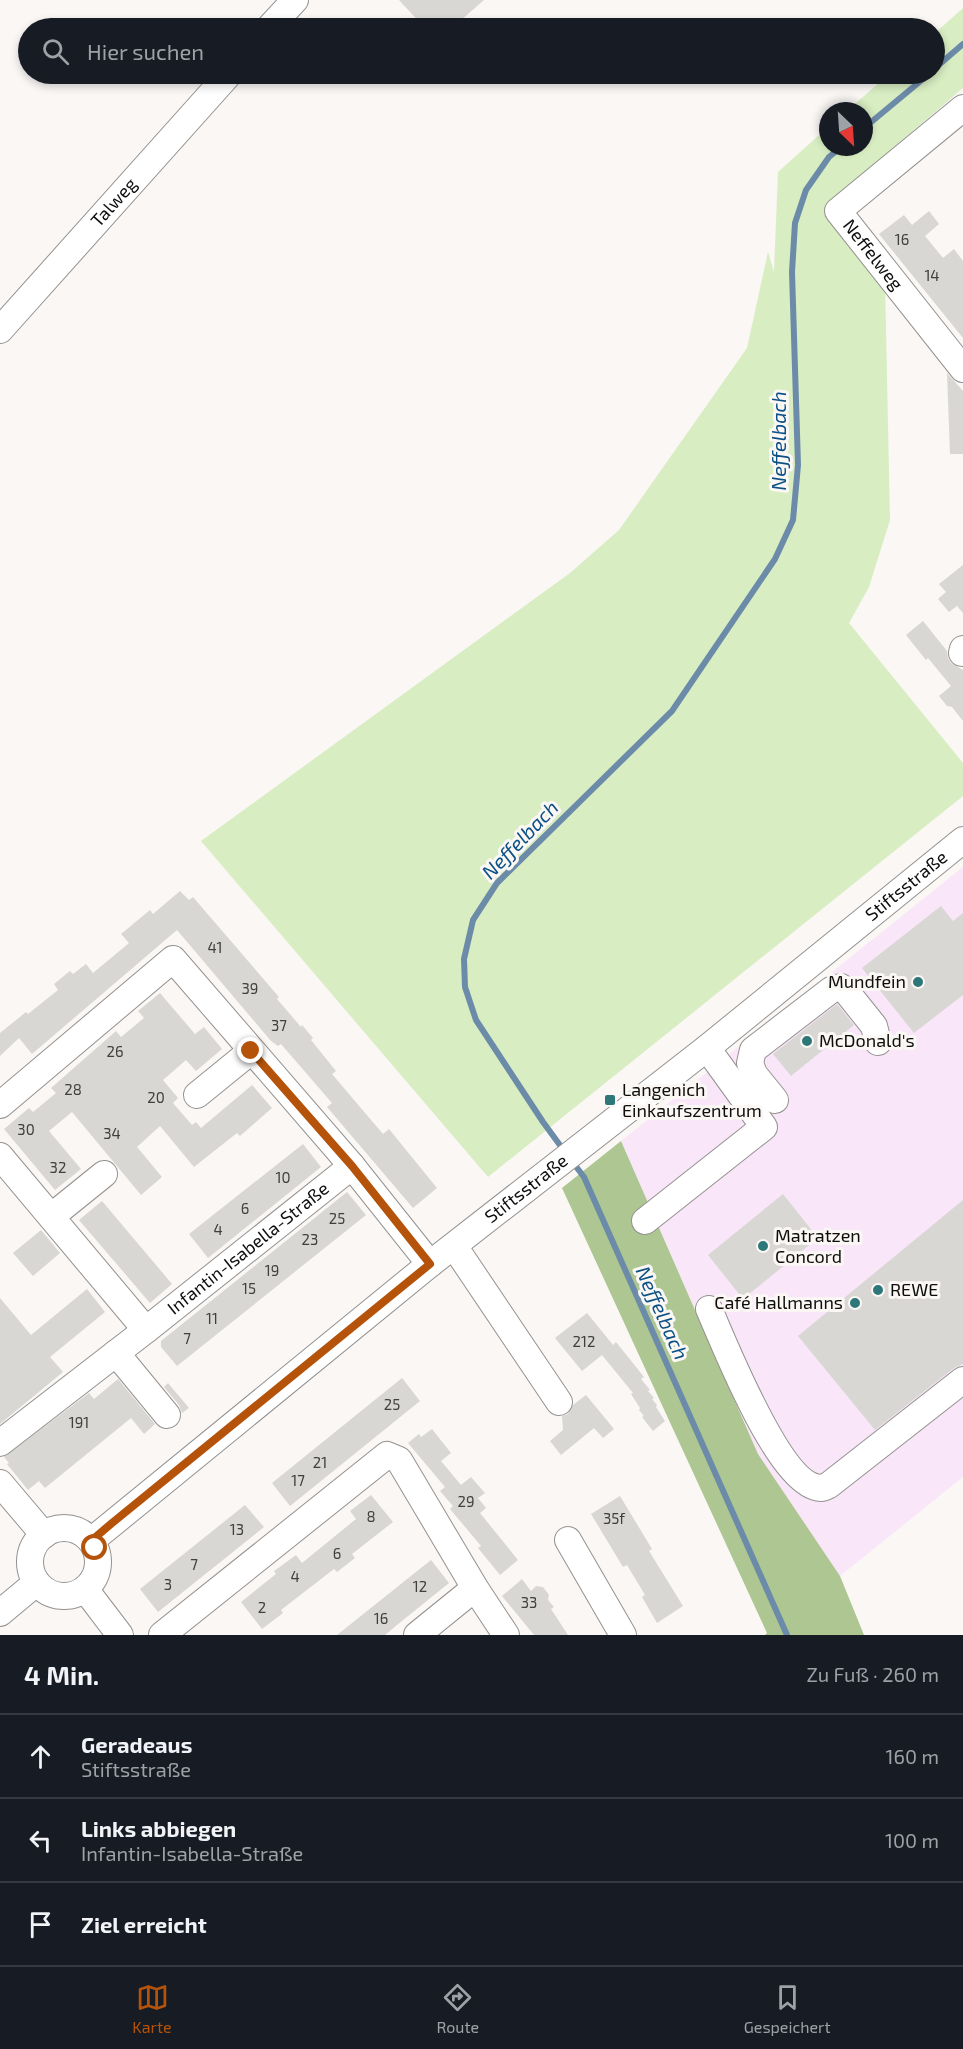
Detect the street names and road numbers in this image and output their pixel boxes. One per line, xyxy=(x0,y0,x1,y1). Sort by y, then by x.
street label: Talweg xyxy=(86,173,141,231)
street label: Neffelweg xyxy=(839,214,908,294)
street label: Stiftsstraße xyxy=(860,845,951,925)
street label: Stiftsstraße xyxy=(480,1149,572,1227)
street label: Infantin-Isabella-Straße xyxy=(163,1177,333,1319)

